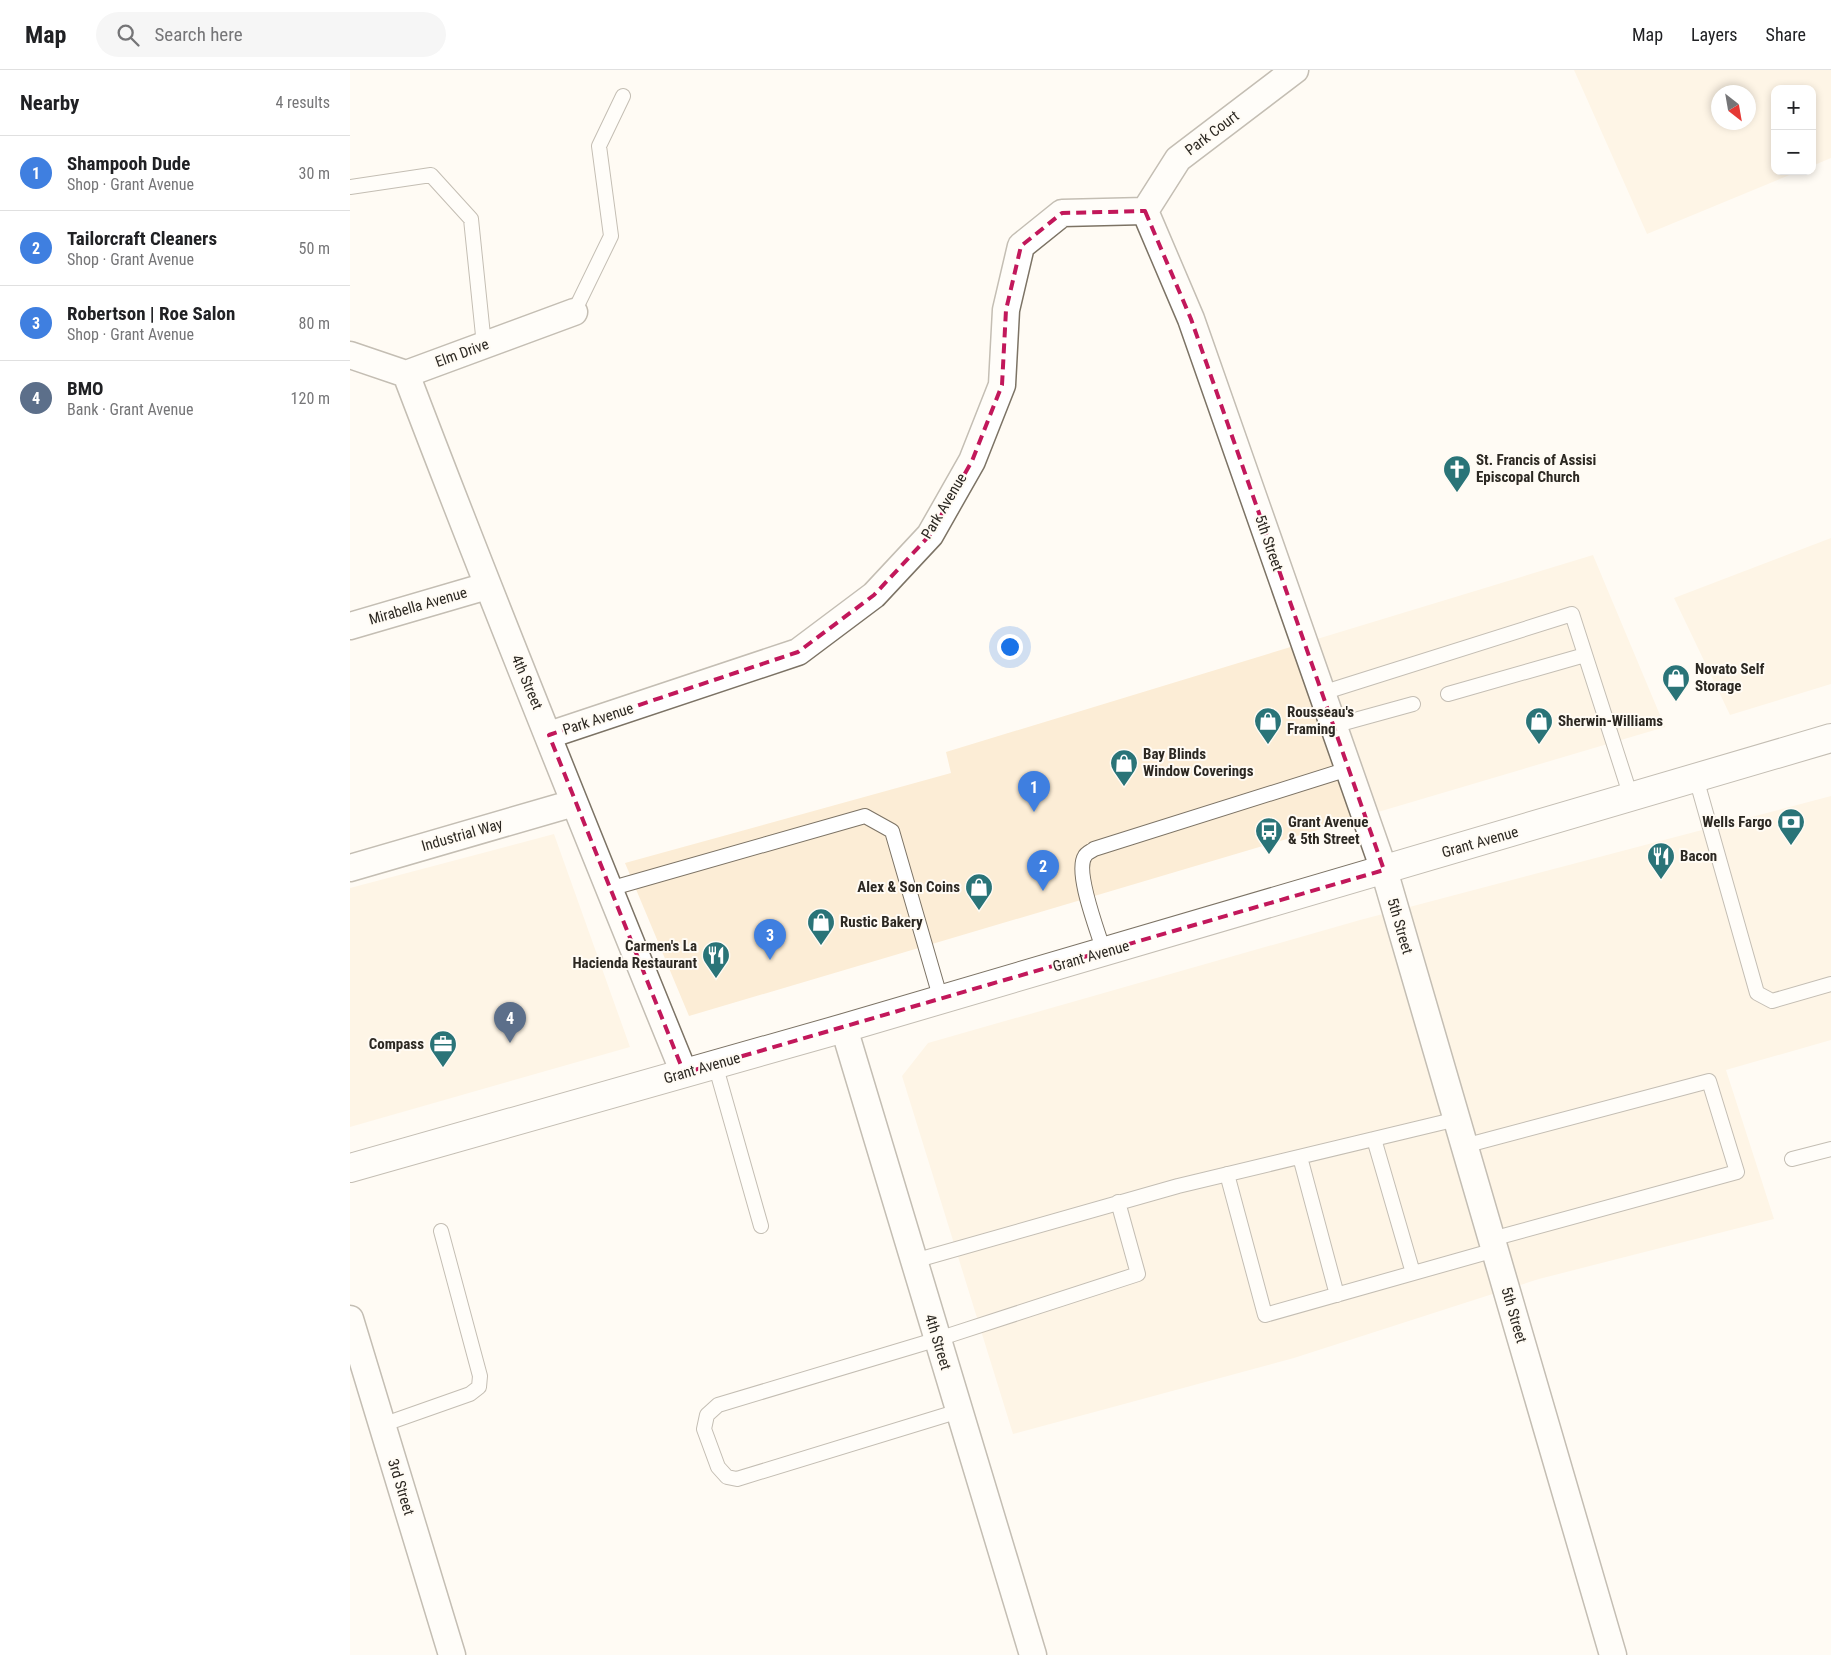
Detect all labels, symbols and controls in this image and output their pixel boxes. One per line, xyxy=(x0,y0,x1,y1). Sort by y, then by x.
search box xyxy=(96,12,446,57)
text: Map xyxy=(25,21,66,49)
icon: search xyxy=(114,21,142,49)
text: Search here xyxy=(154,23,243,46)
text: Map xyxy=(1632,24,1663,45)
text: Layers xyxy=(1691,24,1738,45)
text: Share xyxy=(1766,24,1806,45)
north arrow xyxy=(1711,85,1756,130)
map controls xyxy=(1771,85,1816,175)
button: + xyxy=(1771,85,1816,130)
text: Nearby xyxy=(20,91,79,115)
text: 4 results xyxy=(275,93,330,112)
street label: Park Court xyxy=(1181,107,1243,159)
button: − xyxy=(1771,130,1816,175)
text: Shampooh Dude xyxy=(67,152,190,175)
text: 1 xyxy=(32,164,40,183)
text: 30 m xyxy=(298,164,330,183)
text: Shop · Grant Avenue xyxy=(67,175,194,194)
text: Tailorcraft Cleaners xyxy=(67,227,217,250)
text: 2 xyxy=(32,239,40,258)
text: 50 m xyxy=(298,239,330,258)
text: Shop · Grant Avenue xyxy=(67,250,194,269)
text: Robertson | Roe Salon xyxy=(67,302,235,325)
text: 3 xyxy=(32,314,40,333)
text: 80 m xyxy=(298,314,330,333)
text: Shop · Grant Avenue xyxy=(67,325,194,344)
street label: Elm Drive xyxy=(433,335,491,371)
text: BMO xyxy=(67,377,104,400)
text: 4 xyxy=(32,389,40,408)
text: 120 m xyxy=(291,389,330,408)
text: Bank · Grant Avenue xyxy=(67,400,194,419)
place label: St. Francis of Assisi Episcopal Church xyxy=(1476,451,1596,486)
church icon: St. Francis of Assisi Episcopal Church xyxy=(1442,454,1472,493)
street label: Park Avenue xyxy=(917,470,971,542)
street label: 5th Street xyxy=(1251,513,1287,573)
street label: Mirabella Avenue xyxy=(367,583,469,629)
your location xyxy=(997,634,1023,660)
street label: 4th Street xyxy=(507,652,547,712)
place label: Novato Self Storage xyxy=(1695,660,1765,695)
shop icon: Novato Self Storage xyxy=(1661,663,1691,702)
street label: Park Avenue xyxy=(560,699,636,739)
place label: Rousseau's Framing xyxy=(1287,703,1354,738)
shop icon: Rousseau's Framing xyxy=(1253,706,1283,745)
shop icon: Sherwin-Williams xyxy=(1524,706,1554,745)
place label: Sherwin-Williams xyxy=(1558,712,1663,730)
place label: Bay Blinds Window Coverings xyxy=(1143,745,1254,780)
shop icon: Bay Blinds Window Coverings xyxy=(1109,748,1139,787)
pin: 1 xyxy=(1018,771,1050,812)
bank icon: Wells Fargo xyxy=(1776,807,1806,846)
place label: Grant Avenue & 5th Street xyxy=(1288,813,1368,848)
place label: Wells Fargo xyxy=(1702,813,1772,831)
street label: Industrial Way xyxy=(419,815,505,855)
bus stop icon: Grant Avenue & 5th Street xyxy=(1254,816,1284,855)
street label: Grant Avenue xyxy=(1440,823,1520,861)
restaurant icon: Bacon xyxy=(1646,841,1676,880)
place label: Bacon xyxy=(1680,847,1717,865)
pin: 2 xyxy=(1027,850,1059,891)
shop icon: Alex & Son Coins xyxy=(964,872,994,911)
place label: Alex & Son Coins xyxy=(857,878,960,896)
street label: 5th Street xyxy=(1383,896,1417,956)
shop icon: Rustic Bakery xyxy=(806,907,836,946)
place label: Rustic Bakery xyxy=(840,913,923,931)
pin: 3 xyxy=(754,919,786,960)
place label: Carmen's La Hacienda Restaurant xyxy=(572,937,697,972)
street label: Grant Avenue xyxy=(1051,937,1131,975)
restaurant icon: Carmen's La Hacienda Restaurant xyxy=(701,940,731,979)
pin: 4 xyxy=(494,1002,526,1043)
office icon: Compass xyxy=(428,1029,458,1068)
place label: Compass xyxy=(369,1035,424,1053)
street label: Grant Avenue xyxy=(662,1049,742,1087)
street label: 5th Street xyxy=(1497,1285,1531,1345)
street label: 4th Street xyxy=(921,1312,955,1372)
street label: 3rd Street xyxy=(384,1457,418,1517)

